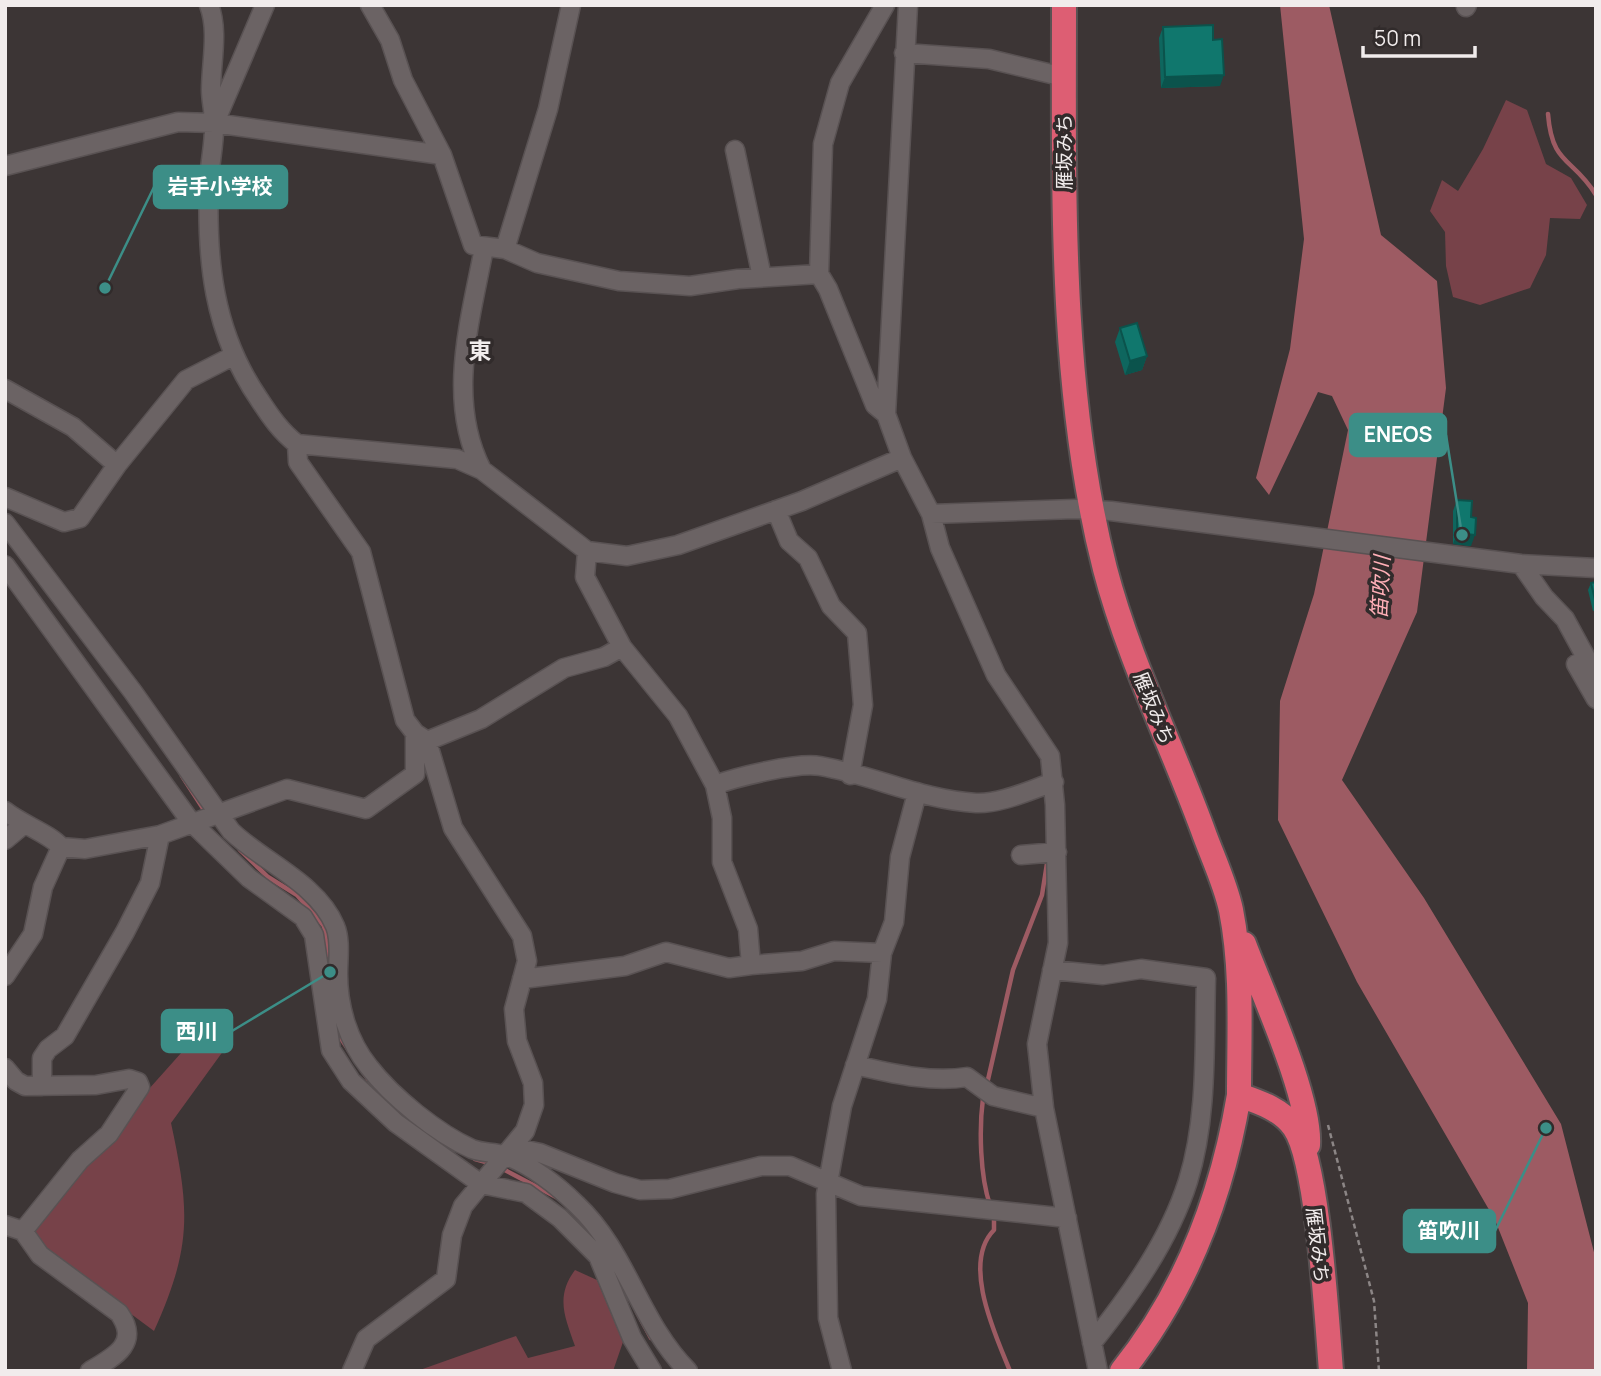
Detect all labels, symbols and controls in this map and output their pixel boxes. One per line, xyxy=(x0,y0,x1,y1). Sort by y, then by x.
scale bar xyxy=(1363,14,1475,58)
text: 50 m xyxy=(1374,24,1421,52)
street label: 雁坂みち xyxy=(1051,114,1077,190)
callout: 岩手小学校 xyxy=(154,166,287,208)
text: 岩手小学校 xyxy=(168,172,273,200)
district label: 東 xyxy=(469,334,492,366)
callout: ENEOS xyxy=(1350,414,1446,456)
text: ENEOS xyxy=(1364,420,1432,448)
water label: 笛吹川 xyxy=(1364,553,1396,619)
street label: 雁坂みち xyxy=(1128,668,1180,748)
callout: 西川 xyxy=(162,1010,232,1052)
text: 西川 xyxy=(176,1017,218,1045)
street label: 雁坂みち xyxy=(1300,1206,1336,1284)
callout: 笛吹川 xyxy=(1404,1210,1495,1252)
text: 笛吹川 xyxy=(1418,1216,1481,1244)

